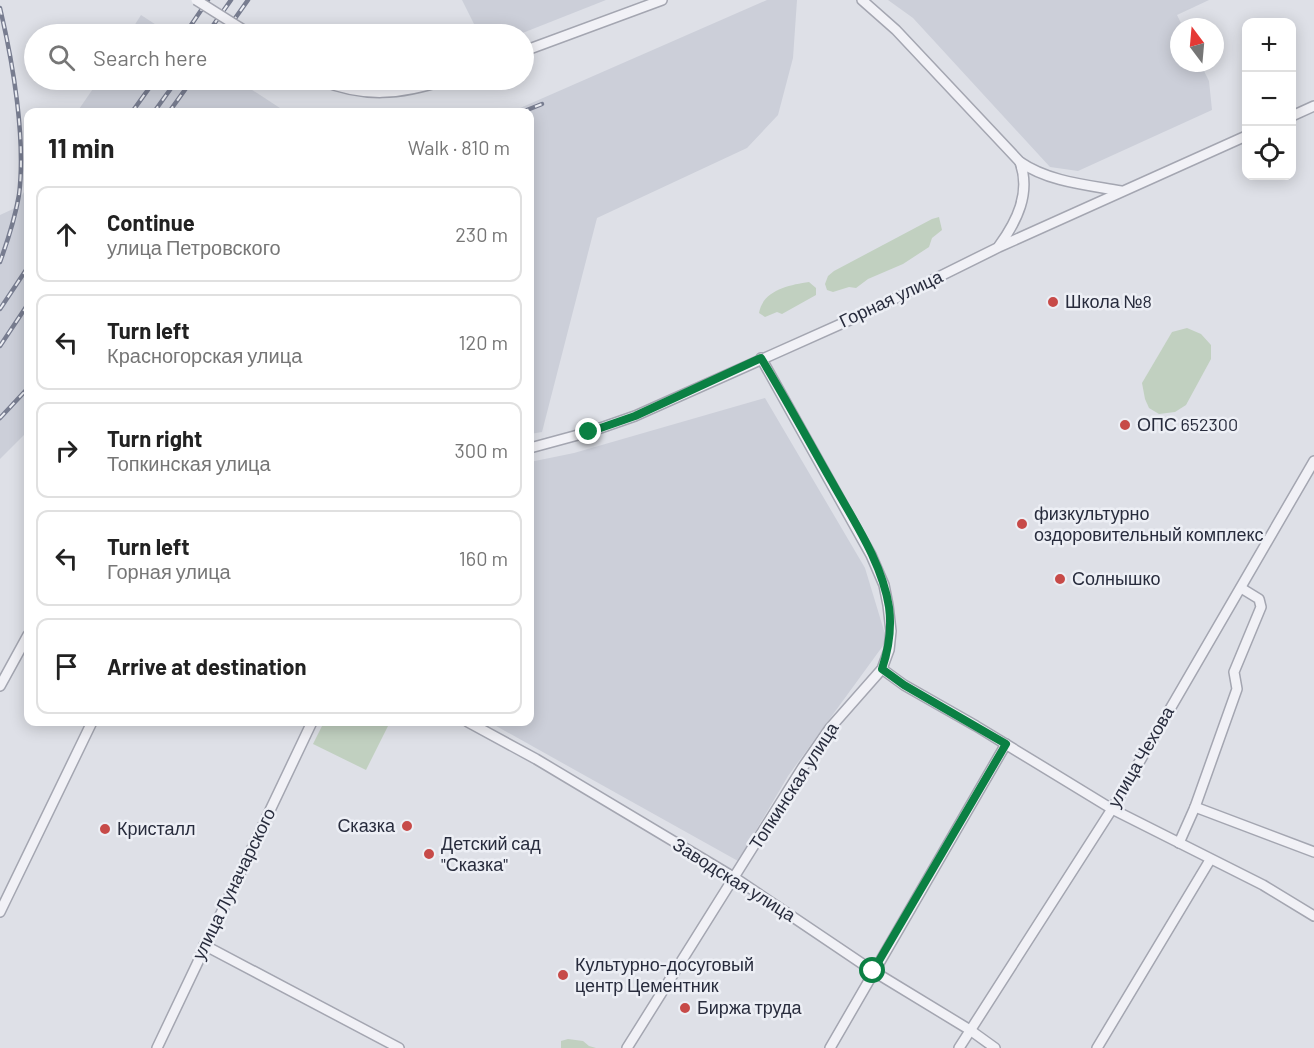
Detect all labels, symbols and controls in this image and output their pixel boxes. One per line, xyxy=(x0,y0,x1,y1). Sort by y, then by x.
north arrow xyxy=(1170,18,1224,72)
map controls xyxy=(1242,18,1296,180)
button: + xyxy=(1242,18,1296,72)
search box xyxy=(24,24,534,90)
icon: search xyxy=(45,41,78,74)
text: Search here xyxy=(93,44,207,70)
button: − xyxy=(1242,72,1296,126)
button: locate xyxy=(1242,126,1296,180)
text: 11 min xyxy=(48,132,114,163)
text: Walk · 810 m xyxy=(408,135,510,159)
text: Continue xyxy=(107,209,195,235)
icon: ahead xyxy=(50,218,83,251)
text: 230 m xyxy=(455,222,508,246)
text: улица Петровского xyxy=(107,235,281,259)
street label: Горная улица xyxy=(835,264,947,332)
place label: Школа №8 xyxy=(1065,290,1152,312)
marker: Школа №8 xyxy=(1046,295,1060,309)
text: Turn left xyxy=(107,317,190,343)
icon: left xyxy=(50,326,83,359)
text: 120 m xyxy=(458,330,508,354)
text: Красногорская улица xyxy=(107,343,302,367)
place label: ОПС 652300 xyxy=(1137,413,1238,435)
route end xyxy=(575,418,601,444)
marker: ОПС 652300 xyxy=(1118,418,1132,432)
text: Turn right xyxy=(107,425,202,451)
icon: right xyxy=(50,434,83,467)
text: 300 m xyxy=(455,438,508,462)
text: Топкинская улица xyxy=(107,451,271,475)
place label: физкультурно оздоровительный комплекс xyxy=(1034,502,1264,545)
marker: физкультурно оздоровительный комплекс xyxy=(1015,517,1029,531)
text: Turn left xyxy=(107,533,190,559)
icon: left xyxy=(50,542,83,575)
text: 160 m xyxy=(459,546,508,570)
text: Горная улица xyxy=(107,559,231,583)
place label: Солнышко xyxy=(1072,567,1161,589)
marker: Солнышко xyxy=(1053,572,1067,586)
icon: arrive xyxy=(50,650,83,683)
text: Arrive at destination xyxy=(107,653,306,679)
street label: улица Чехова xyxy=(1102,701,1178,811)
street label: Топкинская улица xyxy=(744,717,843,853)
street label: улица Луначарского xyxy=(187,804,279,963)
place label: Сказка xyxy=(337,814,396,836)
place label: Кристалл xyxy=(117,817,196,839)
marker: Сказка xyxy=(400,819,414,833)
marker: Кристалл xyxy=(98,822,112,836)
place label: Детский сад "Сказка" xyxy=(441,832,541,875)
street label: Заводская улица xyxy=(669,833,801,926)
marker: Детский сад "Сказка" xyxy=(422,847,436,861)
place label: Культурно-досуговый центр Цементник xyxy=(575,953,754,996)
route start xyxy=(859,957,885,983)
marker: Культурно-досуговый центр Цементник xyxy=(556,968,570,982)
place label: Биржа труда xyxy=(697,996,802,1018)
marker: Биржа труда xyxy=(678,1001,692,1015)

